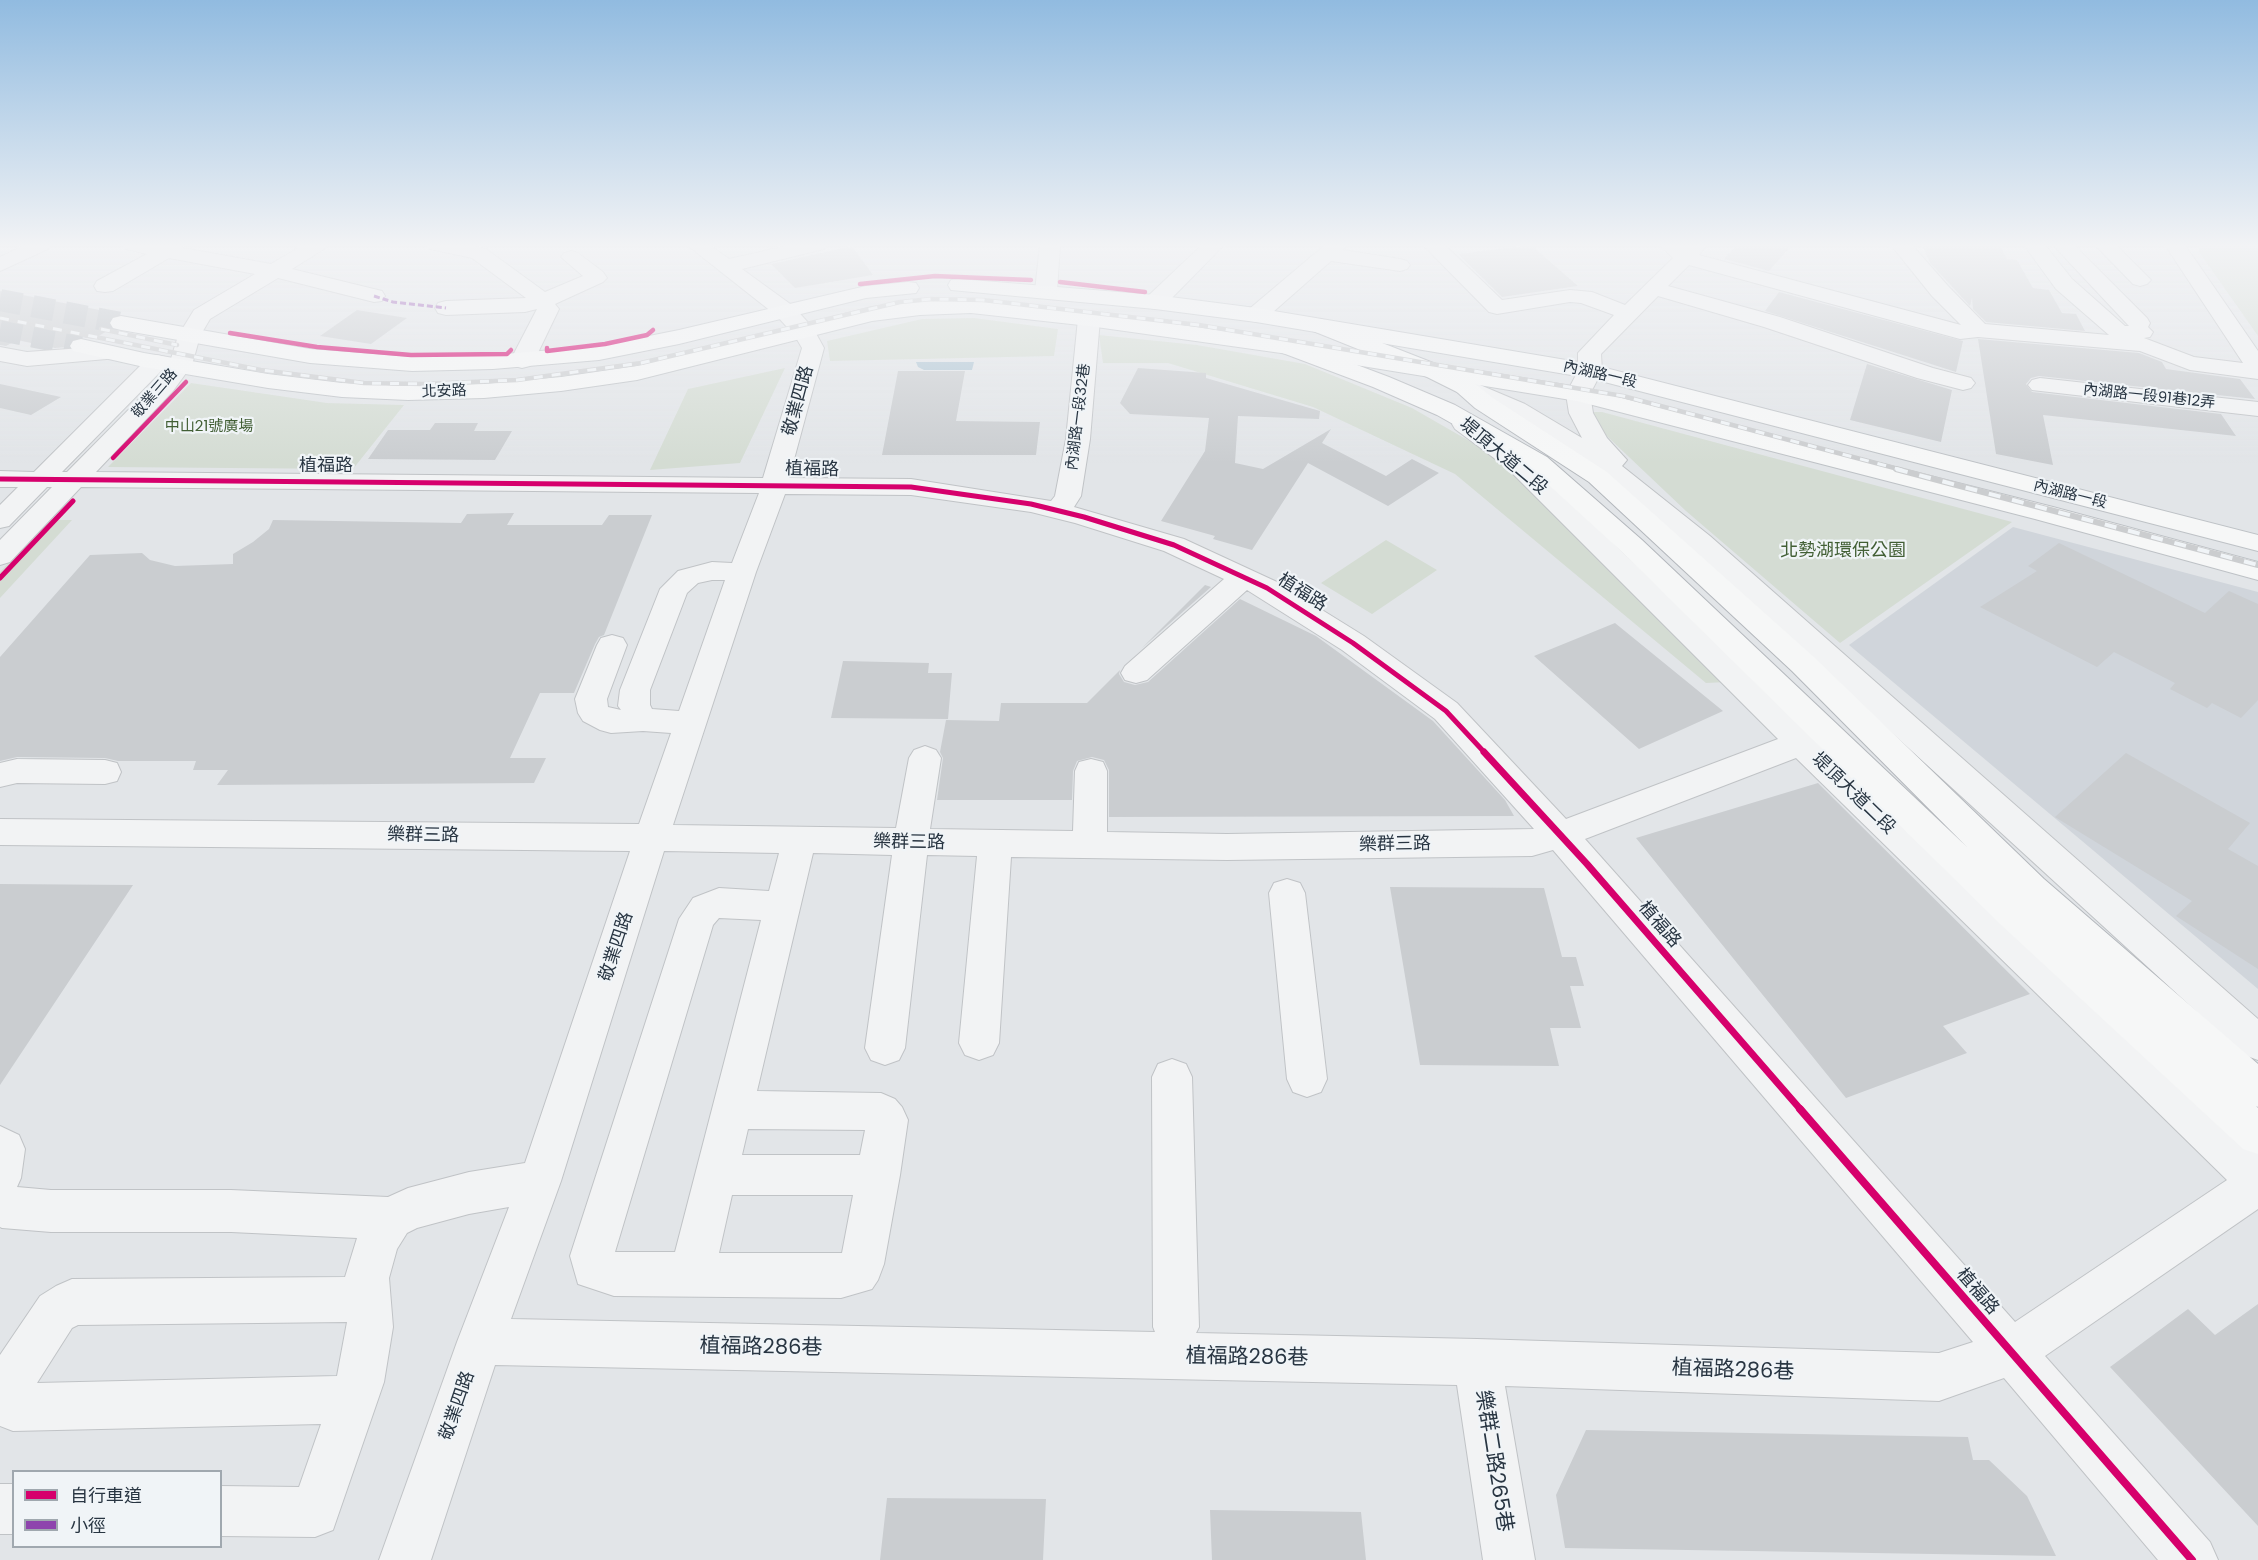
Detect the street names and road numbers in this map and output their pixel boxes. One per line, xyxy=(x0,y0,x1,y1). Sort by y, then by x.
street label: 內湖路一段 xyxy=(1561,358,1639,392)
street label: 敬業四路 xyxy=(779,363,819,439)
street label: 內湖路一段32巷 xyxy=(1064,363,1094,471)
street label: 敬業三路 xyxy=(129,365,181,423)
street label: 內湖路一段91巷12弄 xyxy=(2082,381,2216,413)
street label: 北安路 xyxy=(421,382,467,402)
street label: 堤頂大道二段 xyxy=(1455,414,1551,500)
street label: 植福路 xyxy=(299,455,353,477)
street label: 植福路 xyxy=(785,459,839,481)
street label: 內湖路一段 xyxy=(2031,477,2109,513)
street label: 植福路 xyxy=(1273,570,1331,616)
street label: 堤頂大道二段 xyxy=(1807,749,1899,839)
street label: 樂群三路 xyxy=(387,825,459,847)
street label: 樂群三路 xyxy=(873,832,945,854)
street label: 樂群三路 xyxy=(1359,834,1431,856)
street label: 植福路 xyxy=(1633,898,1685,952)
street label: 敬業四路 xyxy=(596,909,638,985)
street label: 植福路 xyxy=(1951,1265,2003,1319)
street label: 植福路286巷 xyxy=(699,1334,823,1362)
street label: 植福路286巷 xyxy=(1185,1344,1309,1372)
street label: 植福路286巷 xyxy=(1671,1356,1795,1386)
street label: 敬業四路 xyxy=(436,1368,480,1444)
street label: 樂群二路265巷 xyxy=(1469,1388,1517,1534)

